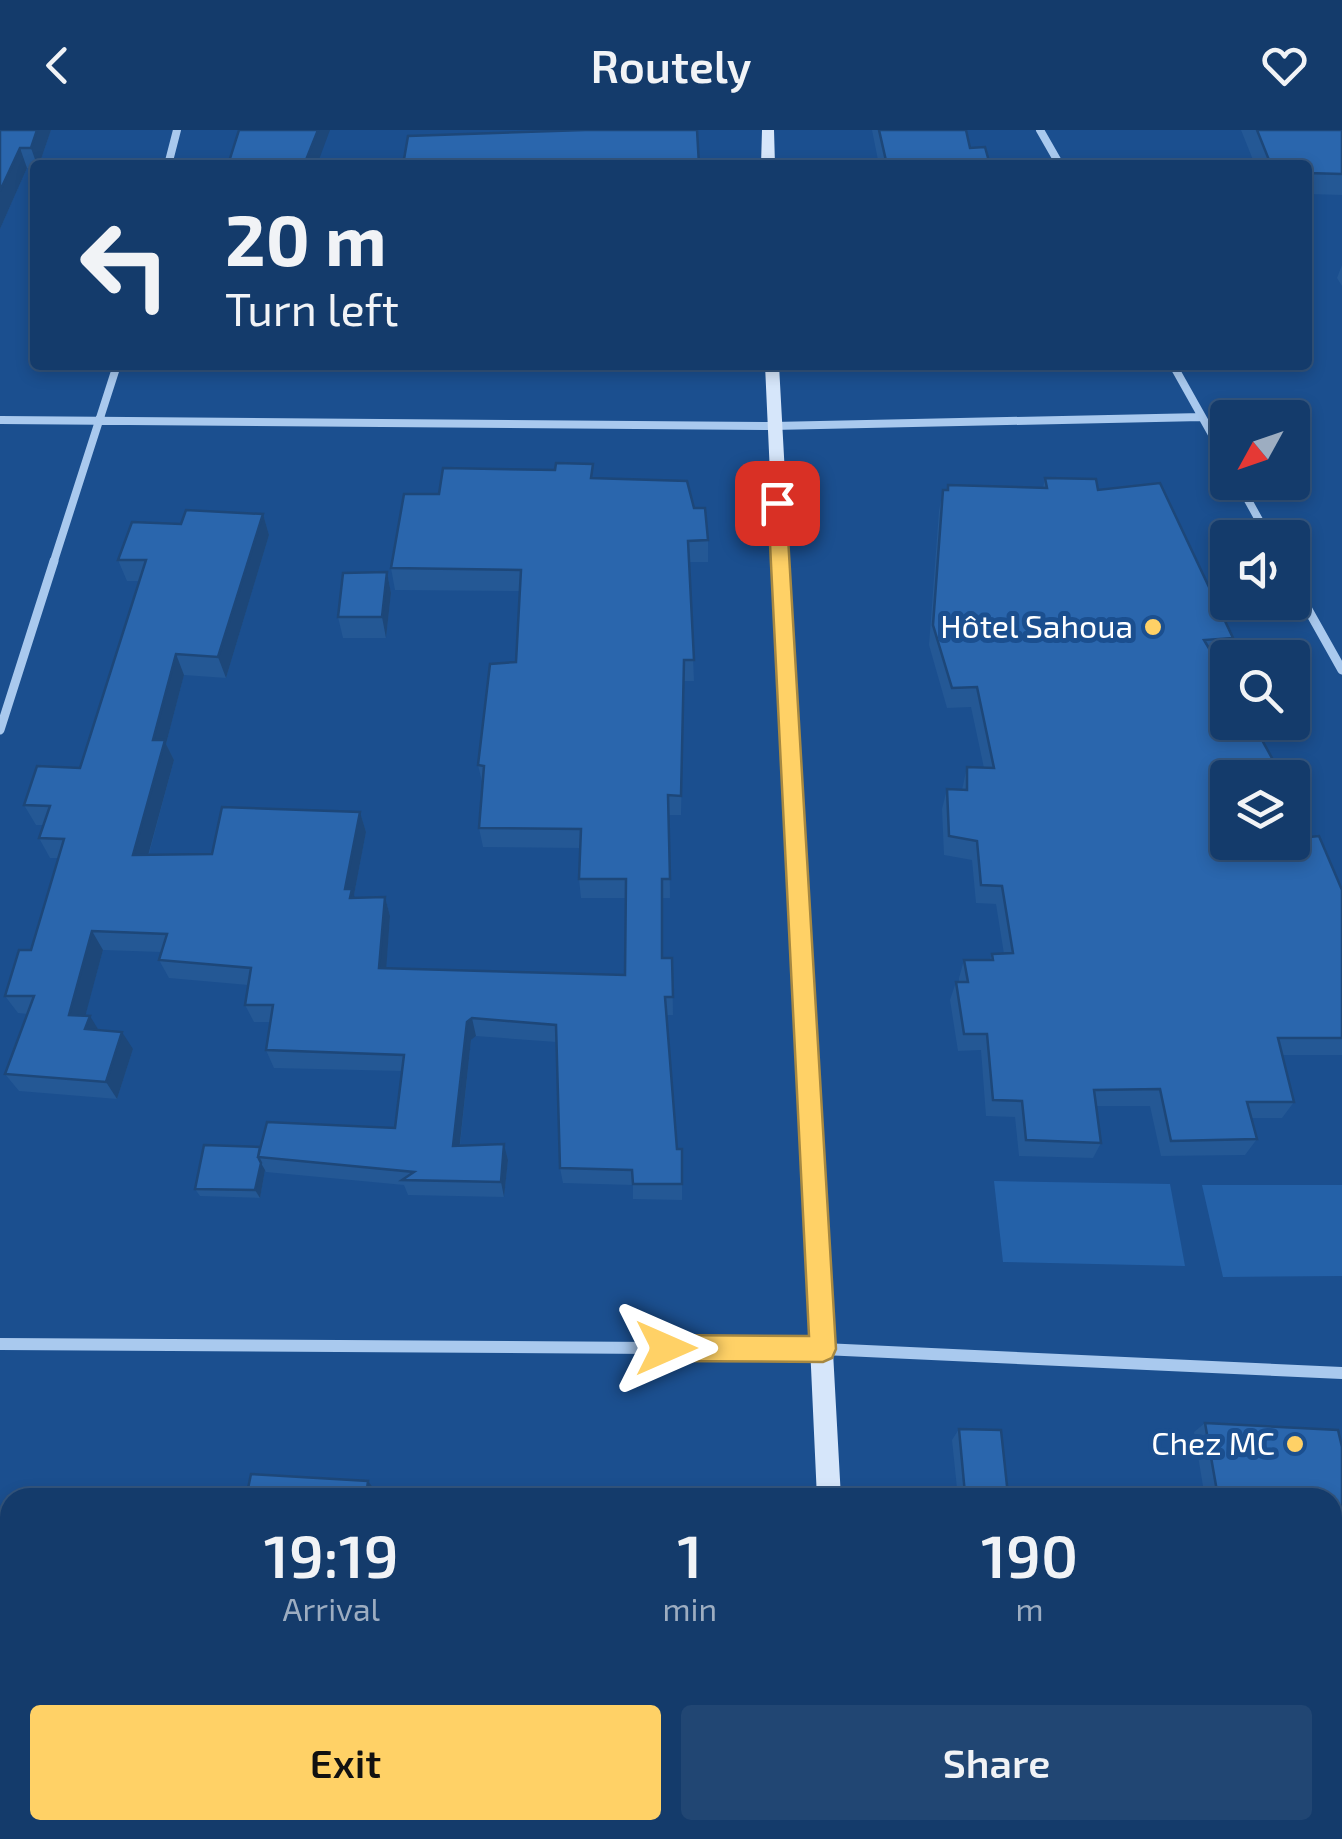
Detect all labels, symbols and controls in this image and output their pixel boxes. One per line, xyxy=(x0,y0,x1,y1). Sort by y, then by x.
icon: back xyxy=(30,38,85,93)
text: Routely xyxy=(590,38,752,92)
icon: heart xyxy=(1257,38,1312,93)
text: 20 m xyxy=(225,196,387,280)
icon: left xyxy=(60,200,190,330)
text: Turn left xyxy=(225,281,399,335)
north arrow xyxy=(1210,400,1310,500)
map controls xyxy=(1210,400,1310,860)
pin xyxy=(735,461,820,546)
icon: arrive xyxy=(750,476,805,531)
button: sound xyxy=(1210,520,1310,620)
place label: Hôtel Sahoua xyxy=(940,606,1133,644)
marker: Hôtel Sahoua xyxy=(1142,616,1164,638)
button: search xyxy=(1210,640,1310,740)
button: layers xyxy=(1210,760,1310,860)
position arrow xyxy=(614,1296,718,1400)
place label: Chez MC xyxy=(1151,1423,1275,1461)
marker: Chez MC xyxy=(1284,1433,1306,1455)
text: 19:19 xyxy=(264,1518,399,1590)
text: 1 xyxy=(677,1518,702,1590)
text: 190 xyxy=(981,1518,1078,1590)
text: Arrival xyxy=(283,1589,380,1627)
text: min xyxy=(663,1589,717,1627)
text: m xyxy=(1016,1589,1044,1627)
button: Exit xyxy=(30,1705,661,1820)
button: Share xyxy=(681,1705,1312,1820)

